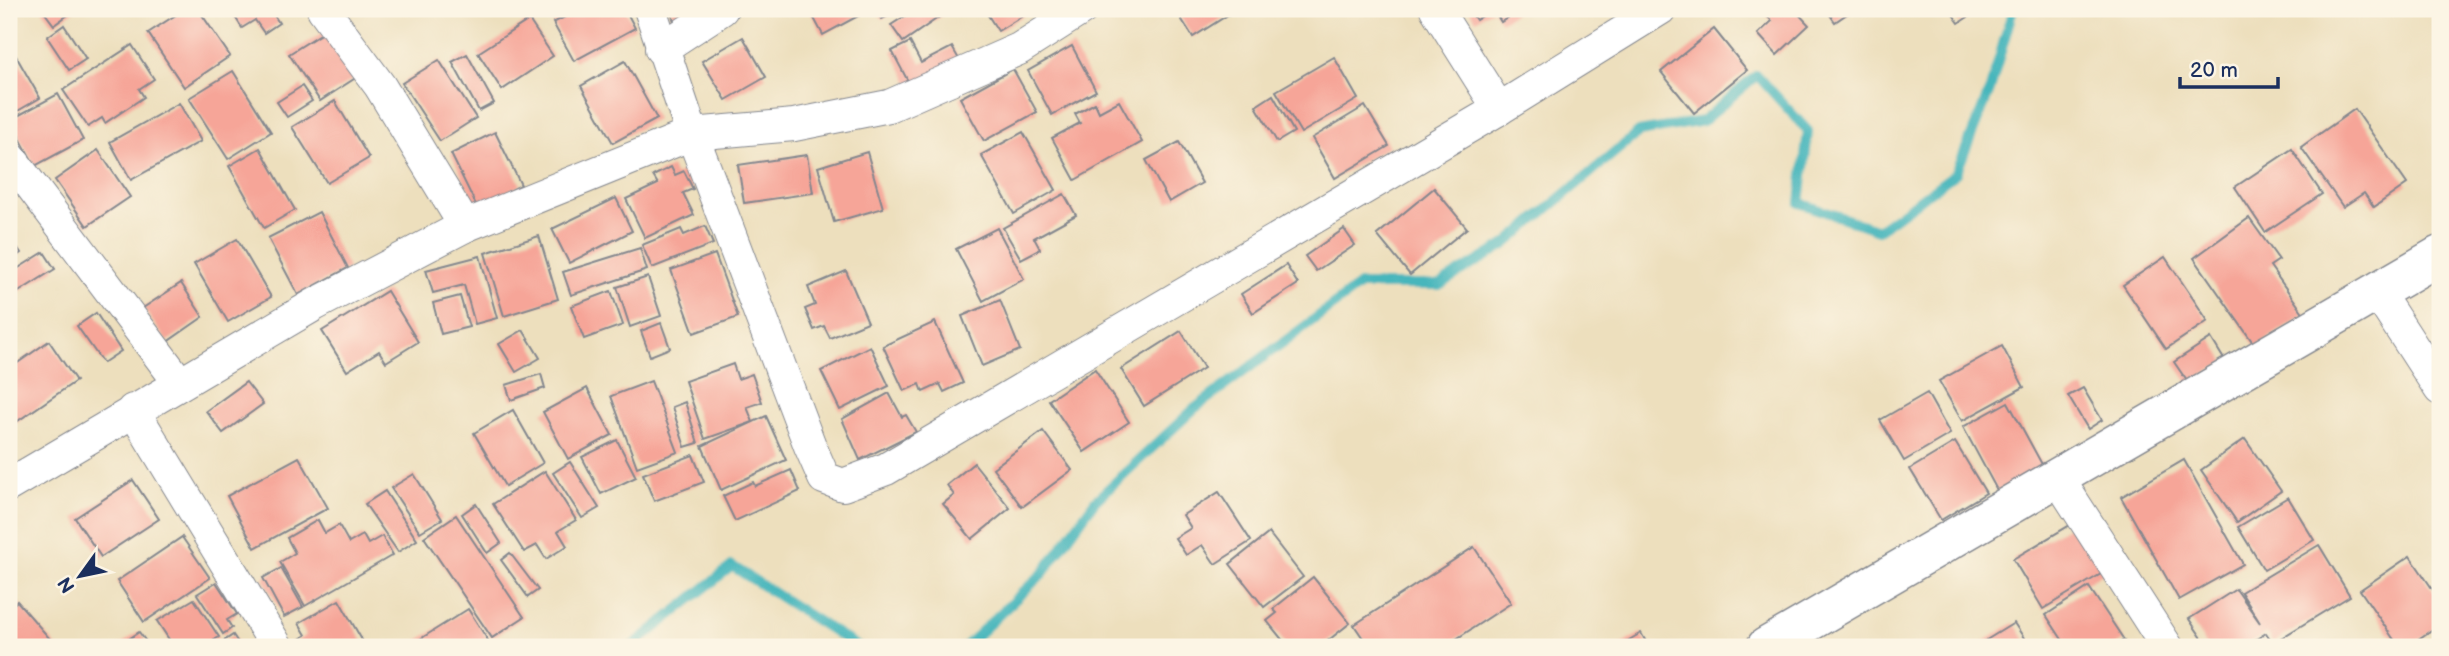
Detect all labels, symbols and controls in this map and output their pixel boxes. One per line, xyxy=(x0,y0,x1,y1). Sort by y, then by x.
scale bar xyxy=(2180,46,2278,90)
text: 20 m xyxy=(2190,58,2238,83)
north arrow xyxy=(46,540,116,610)
text: N xyxy=(53,572,81,597)

